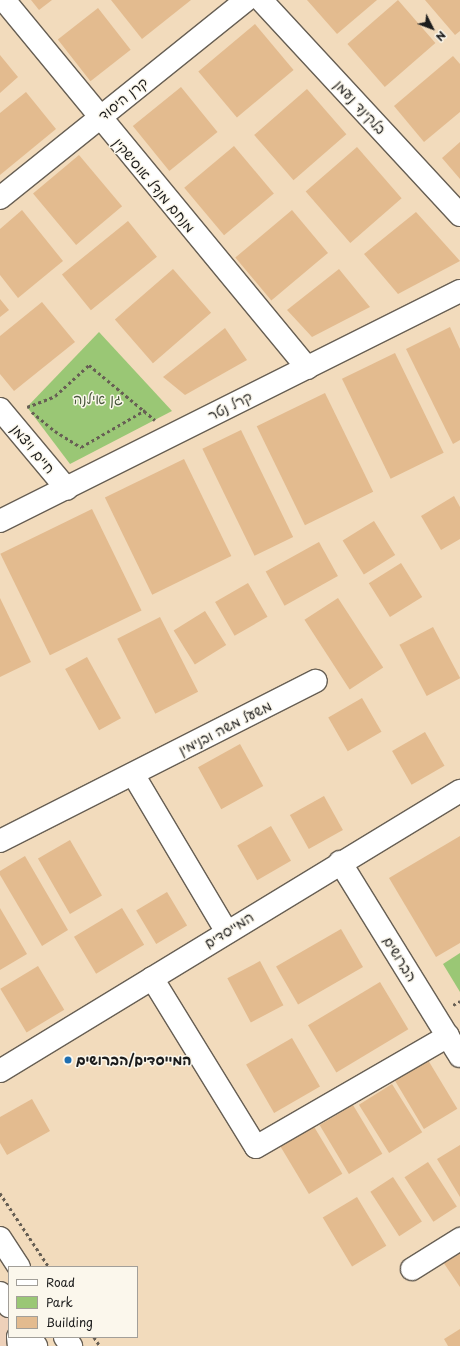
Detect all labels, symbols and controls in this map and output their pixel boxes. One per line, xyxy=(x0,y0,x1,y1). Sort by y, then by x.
north arrow xyxy=(412,8,452,48)
text: N xyxy=(432,27,451,45)
street label: קרן היסוד xyxy=(95,74,151,124)
street label: בלקינד נעמן xyxy=(331,76,389,138)
street label: מנחם מנדל אוסישקין xyxy=(110,134,198,236)
street label: קרל נטר xyxy=(205,388,255,424)
park label: גן אילנה xyxy=(73,391,123,407)
street label: חיים ויצמן xyxy=(8,421,58,477)
street label: משעל משה ובנימין xyxy=(176,697,274,759)
street label: המייסדים xyxy=(201,908,257,952)
street label: הברושים xyxy=(380,933,420,985)
place label: המייסדים/הברושים xyxy=(76,1052,191,1068)
marker: המייסדים/הברושים xyxy=(63,1055,73,1065)
legend xyxy=(8,1266,138,1338)
text: Road xyxy=(46,1273,75,1291)
text: Park xyxy=(46,1293,73,1311)
text: Building xyxy=(46,1313,93,1331)

